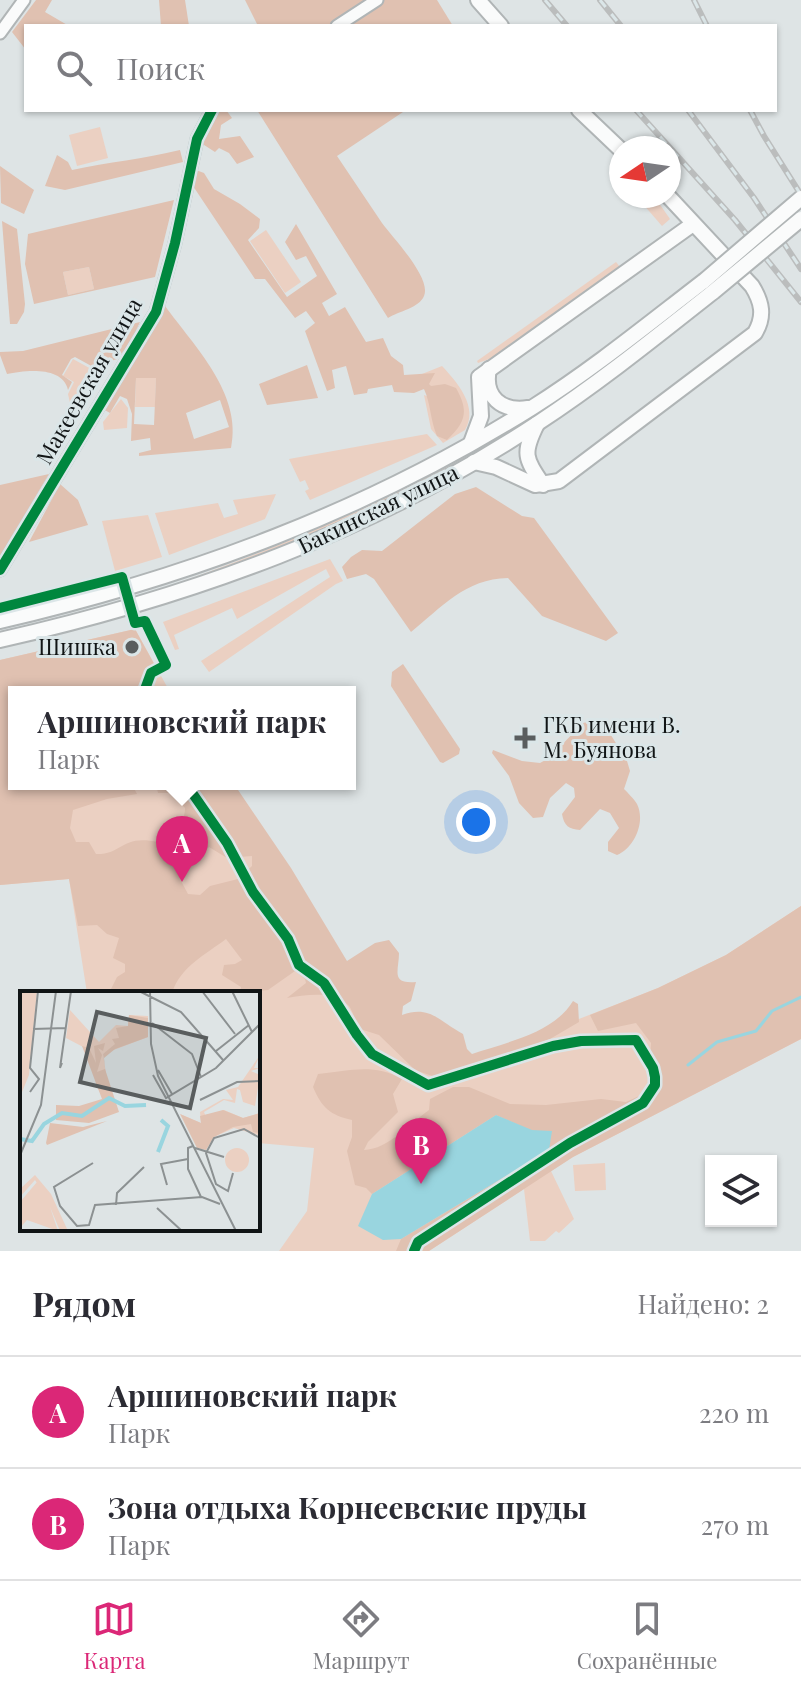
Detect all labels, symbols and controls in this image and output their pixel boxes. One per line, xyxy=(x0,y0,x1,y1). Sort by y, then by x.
search box xyxy=(24,24,777,112)
icon: search xyxy=(52,46,96,90)
text: Поиск xyxy=(116,48,205,88)
north arrow xyxy=(609,136,681,208)
street label: Макеевская улица xyxy=(28,292,148,469)
street label: Бакинская улица xyxy=(292,456,463,560)
place label: Шишка xyxy=(38,631,116,661)
marker: Шишка xyxy=(123,638,141,656)
popup xyxy=(8,686,356,790)
text: Аршиновский парк xyxy=(38,701,326,741)
place label: ГКБ имени В. М. Буянова xyxy=(543,709,681,764)
marker: ГКБ имени В. М. Буянова xyxy=(514,727,536,749)
text: Парк xyxy=(38,741,100,776)
your location xyxy=(456,802,496,842)
pin: A xyxy=(156,816,208,882)
inset map xyxy=(20,991,260,1231)
pin: B xyxy=(395,1118,447,1184)
map controls xyxy=(705,1155,777,1227)
button: layers xyxy=(705,1155,777,1227)
text: Рядом xyxy=(32,1280,136,1326)
text: Найдено: 2 xyxy=(637,1286,769,1321)
text: Аршиновский парк xyxy=(108,1375,397,1415)
text: A xyxy=(49,1395,67,1430)
text: 220 m xyxy=(699,1395,769,1430)
text: Парк xyxy=(108,1415,170,1450)
text: Зона отдыха Корнеевские пруды xyxy=(108,1487,587,1527)
text: B xyxy=(49,1507,67,1542)
text: 270 m xyxy=(701,1507,769,1542)
text: Парк xyxy=(108,1527,170,1562)
tab: Карта xyxy=(84,1597,145,1675)
tab: Маршрут xyxy=(313,1597,410,1675)
tab: Сохранённые xyxy=(577,1597,717,1675)

